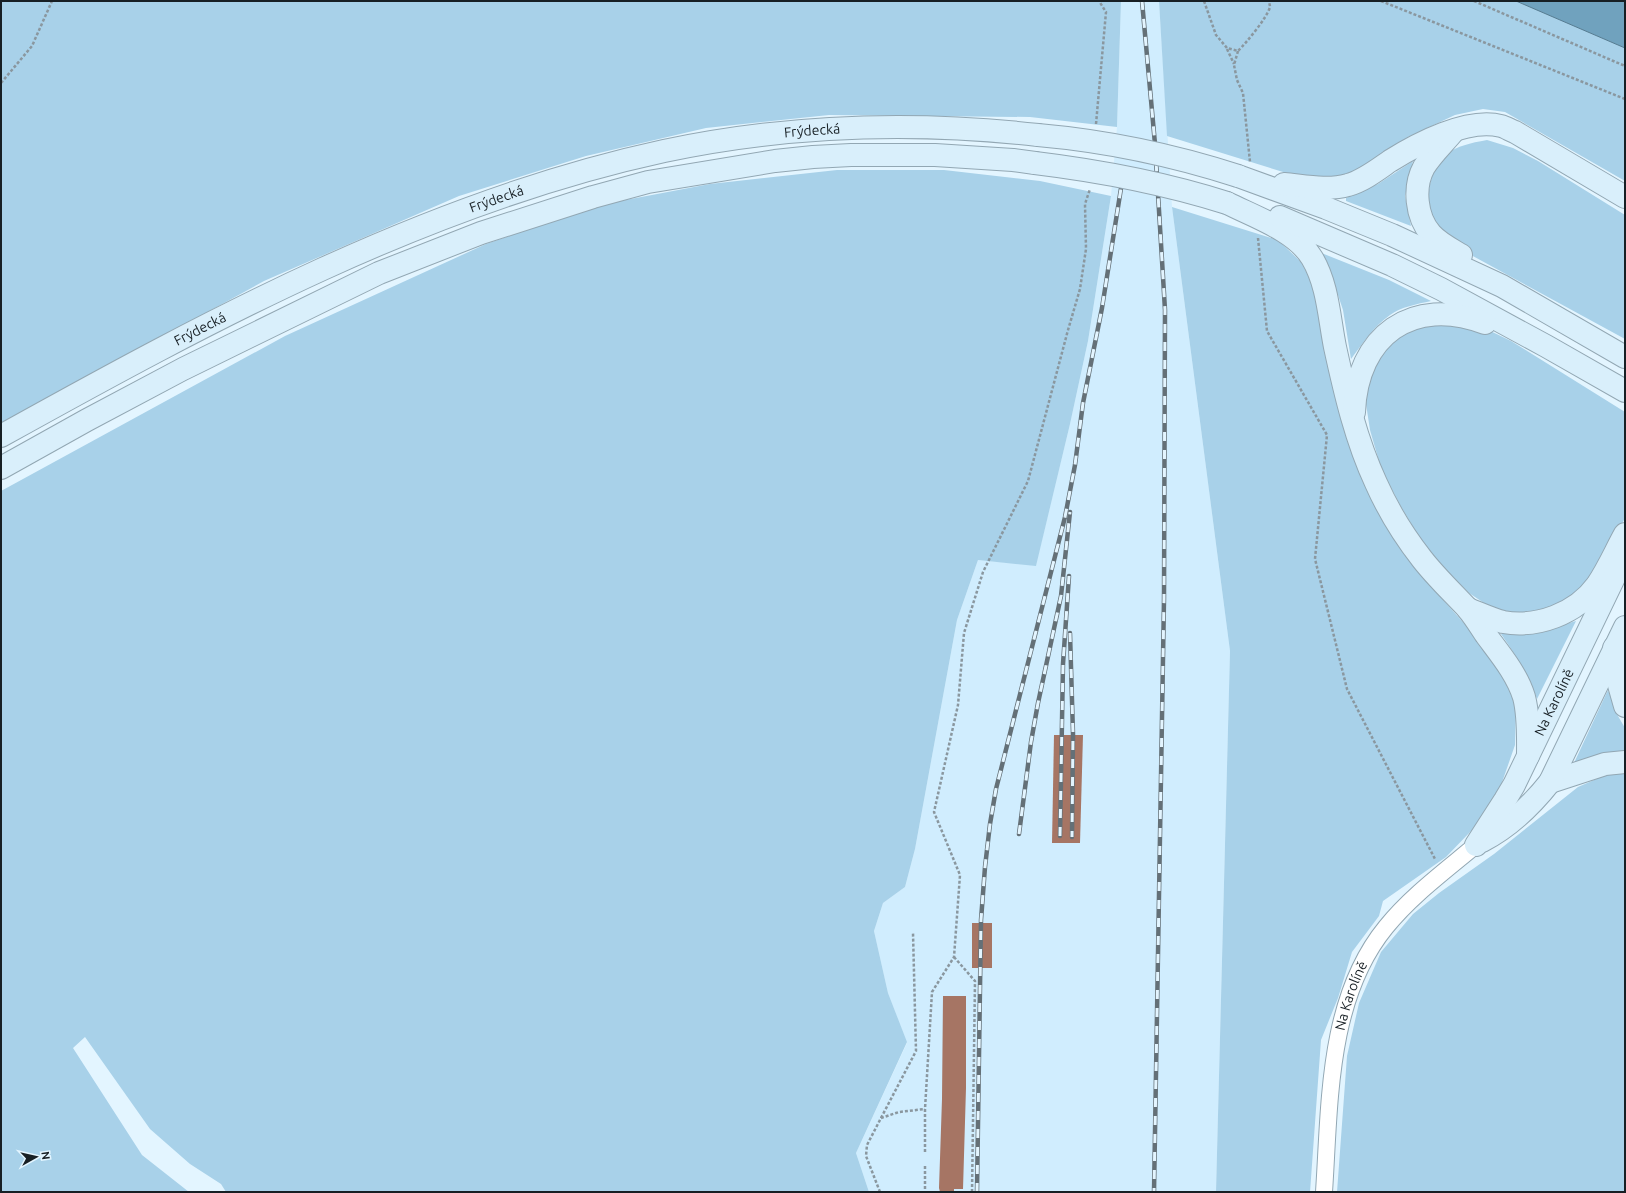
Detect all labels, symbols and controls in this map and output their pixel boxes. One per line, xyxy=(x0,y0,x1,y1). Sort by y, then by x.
street label: Frýdecká xyxy=(783,120,841,141)
street label: Frýdecká xyxy=(467,182,525,216)
street label: Frýdecká xyxy=(171,309,229,349)
street label: Na Karolíně xyxy=(1531,666,1577,738)
street label: Na Karolíně xyxy=(1332,958,1370,1032)
north arrow xyxy=(16,1137,56,1177)
text: N xyxy=(39,1151,52,1161)

